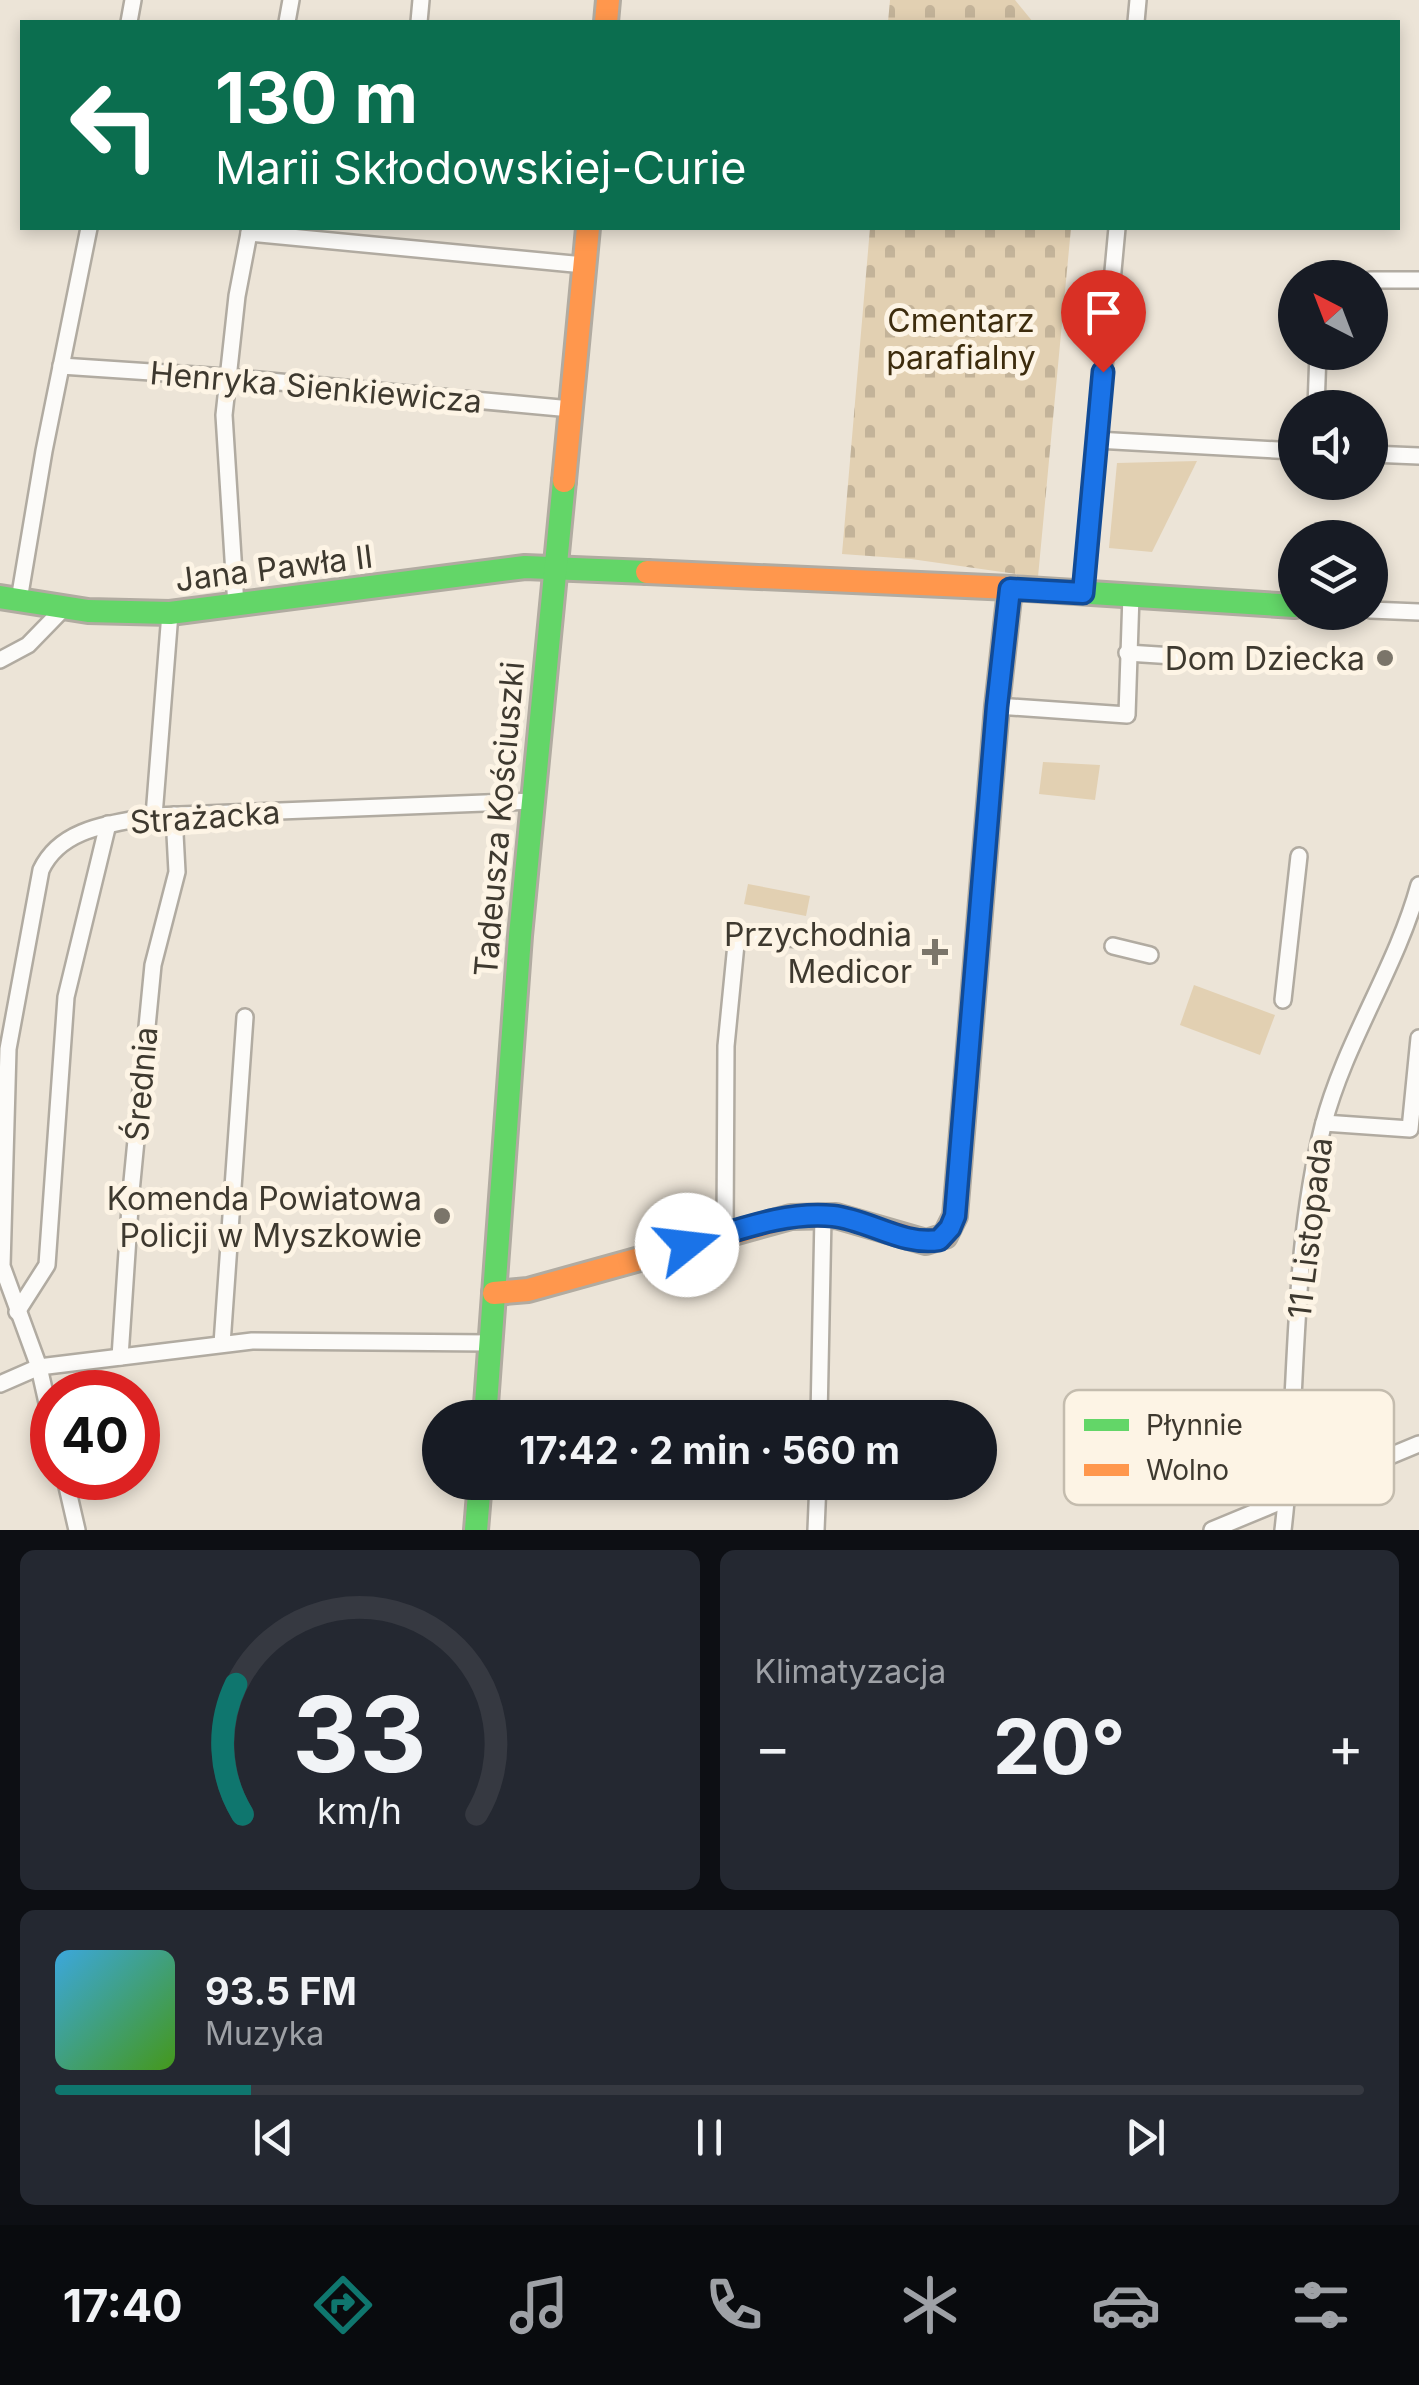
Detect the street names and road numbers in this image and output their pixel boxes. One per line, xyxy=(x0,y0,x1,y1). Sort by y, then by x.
street label: Henryka Sienkiewicza xyxy=(148,353,484,421)
street label: Jana Pawła II xyxy=(173,537,375,599)
street label: Tadeusza Kościuszki xyxy=(466,660,532,978)
street label: Strażacka xyxy=(129,792,281,842)
street label: Średnia xyxy=(117,1025,165,1143)
street label: 11 Listopada xyxy=(1280,1135,1340,1321)

